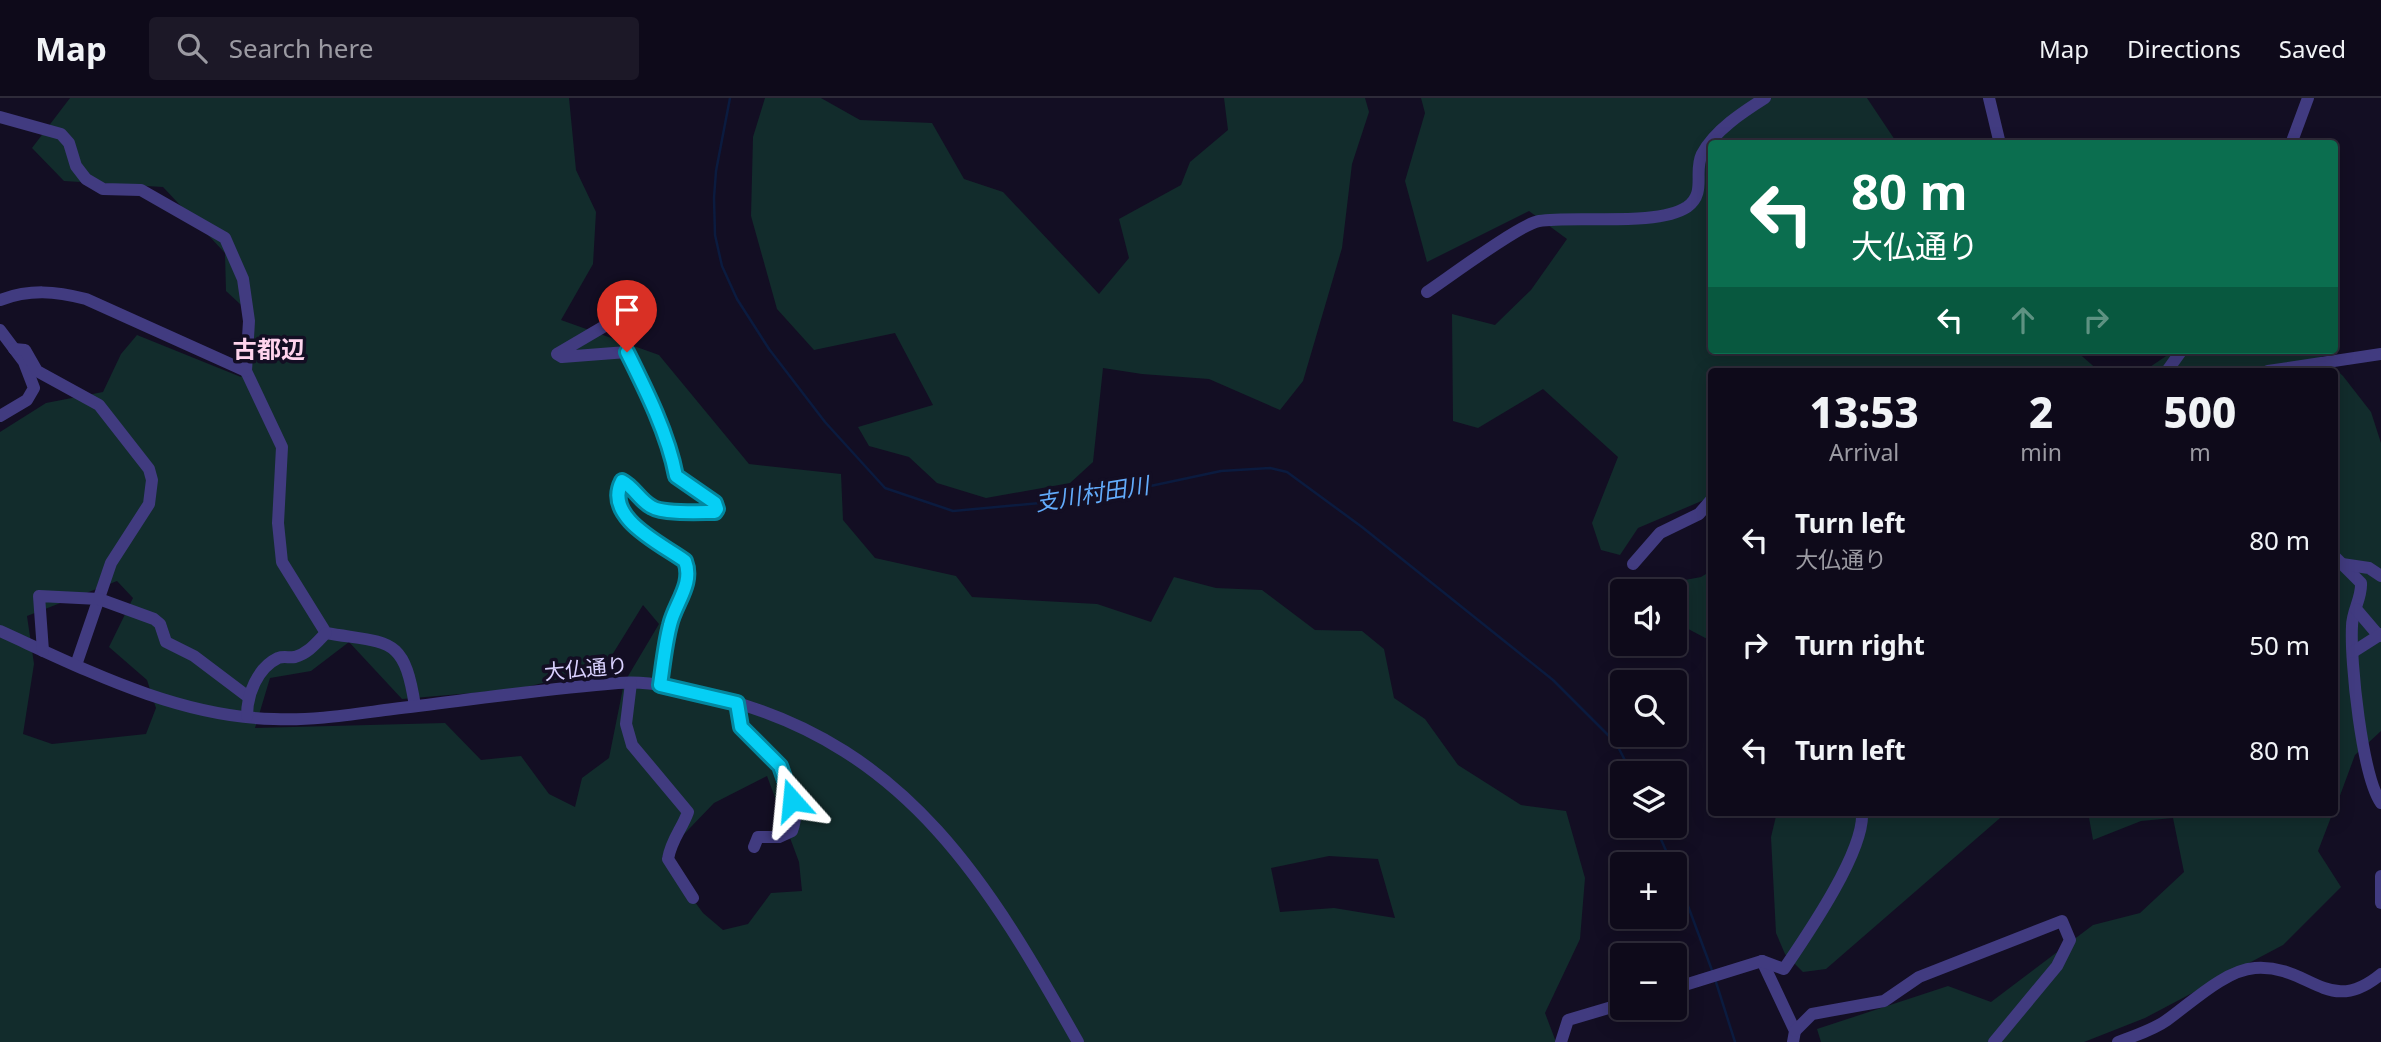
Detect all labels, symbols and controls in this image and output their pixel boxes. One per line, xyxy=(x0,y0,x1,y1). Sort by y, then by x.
search box xyxy=(149,17,639,80)
text: Map xyxy=(35,26,107,71)
icon: search xyxy=(173,29,211,67)
text: Search here xyxy=(229,30,373,66)
text: Map xyxy=(2039,32,2089,65)
text: Directions xyxy=(2127,32,2241,65)
text: Saved xyxy=(2279,32,2346,65)
text: 80 m xyxy=(1851,158,1968,224)
icon: left xyxy=(1736,168,1827,259)
text: 大仏通り xyxy=(1851,224,1979,267)
pin xyxy=(597,280,657,352)
icon: arrive xyxy=(608,291,646,329)
icon: left xyxy=(1931,301,1969,339)
icon: ahead xyxy=(2004,301,2042,339)
icon: right xyxy=(2077,301,2115,339)
district label: 古都辺 xyxy=(233,332,305,365)
text: 13:53 xyxy=(1810,383,1919,440)
text: 2 xyxy=(2029,383,2053,440)
text: 500 xyxy=(2164,383,2236,440)
text: Arrival xyxy=(1829,436,1899,468)
text: min xyxy=(2020,436,2062,468)
text: m xyxy=(2189,436,2211,468)
water label: 支川村田川 xyxy=(1033,468,1154,518)
text: Turn left xyxy=(1795,505,1906,541)
icon: left xyxy=(1736,521,1774,559)
text: 80 m xyxy=(2249,522,2310,558)
text: 大仏通り xyxy=(1795,543,1887,575)
map controls xyxy=(1610,579,1687,1020)
button: sound xyxy=(1610,579,1687,656)
icon: right xyxy=(1736,626,1774,664)
text: Turn right xyxy=(1795,627,1925,663)
text: 50 m xyxy=(2249,627,2310,663)
street label: 大仏通り xyxy=(543,650,629,686)
button: search xyxy=(1610,670,1687,747)
icon: left xyxy=(1736,731,1774,769)
text: Turn left xyxy=(1795,732,1906,768)
text: 80 m xyxy=(2249,732,2310,768)
button: layers xyxy=(1610,761,1687,838)
position arrow xyxy=(755,763,829,837)
button: + xyxy=(1610,852,1687,929)
button: − xyxy=(1610,943,1687,1020)

